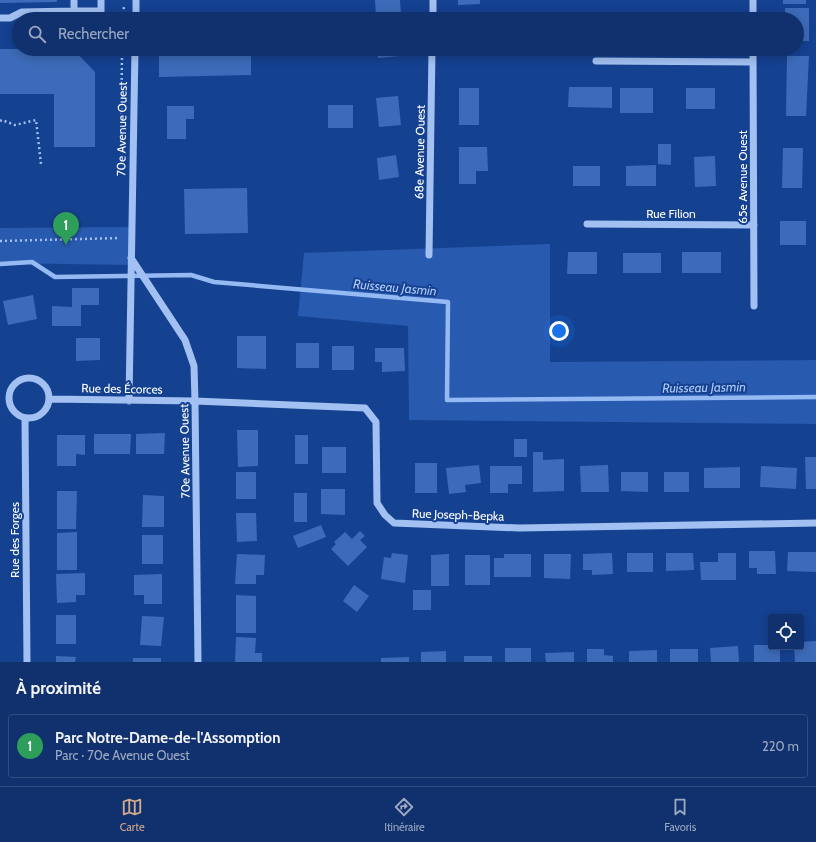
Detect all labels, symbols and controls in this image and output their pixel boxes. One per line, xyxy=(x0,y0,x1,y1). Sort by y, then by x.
search box xyxy=(12,12,804,56)
icon: search xyxy=(26,23,48,45)
text: Rechercher xyxy=(58,25,129,43)
street label: 70e Avenue Ouest xyxy=(113,82,130,176)
street label: 68e Avenue Ouest xyxy=(411,105,428,199)
street label: 65e Avenue Ouest xyxy=(735,130,750,224)
street label: Rue Filion xyxy=(646,206,696,221)
pin: 1 xyxy=(53,212,79,245)
water label: Ruisseau Jasmin xyxy=(353,275,437,299)
your location xyxy=(549,321,569,341)
water label: Ruisseau Jasmin xyxy=(662,378,746,396)
street label: Rue des Écorces xyxy=(81,380,163,397)
street label: 70e Avenue Ouest xyxy=(176,404,193,498)
street label: Rue des Forges xyxy=(7,502,22,578)
street label: Rue Joseph-Bepka xyxy=(412,505,505,524)
map controls xyxy=(768,614,804,650)
button: locate xyxy=(768,614,804,650)
text: À proximité xyxy=(16,678,101,698)
text: Parc Notre-Dame-de-l'Assomption xyxy=(55,729,280,747)
text: 1 xyxy=(28,738,32,754)
text: 220 m xyxy=(762,738,799,754)
text: Parc · 70e Avenue Ouest xyxy=(55,747,190,763)
tab: Carte xyxy=(120,796,145,834)
tab: Itinéraire xyxy=(384,796,425,834)
tab: Favoris xyxy=(664,796,696,834)

